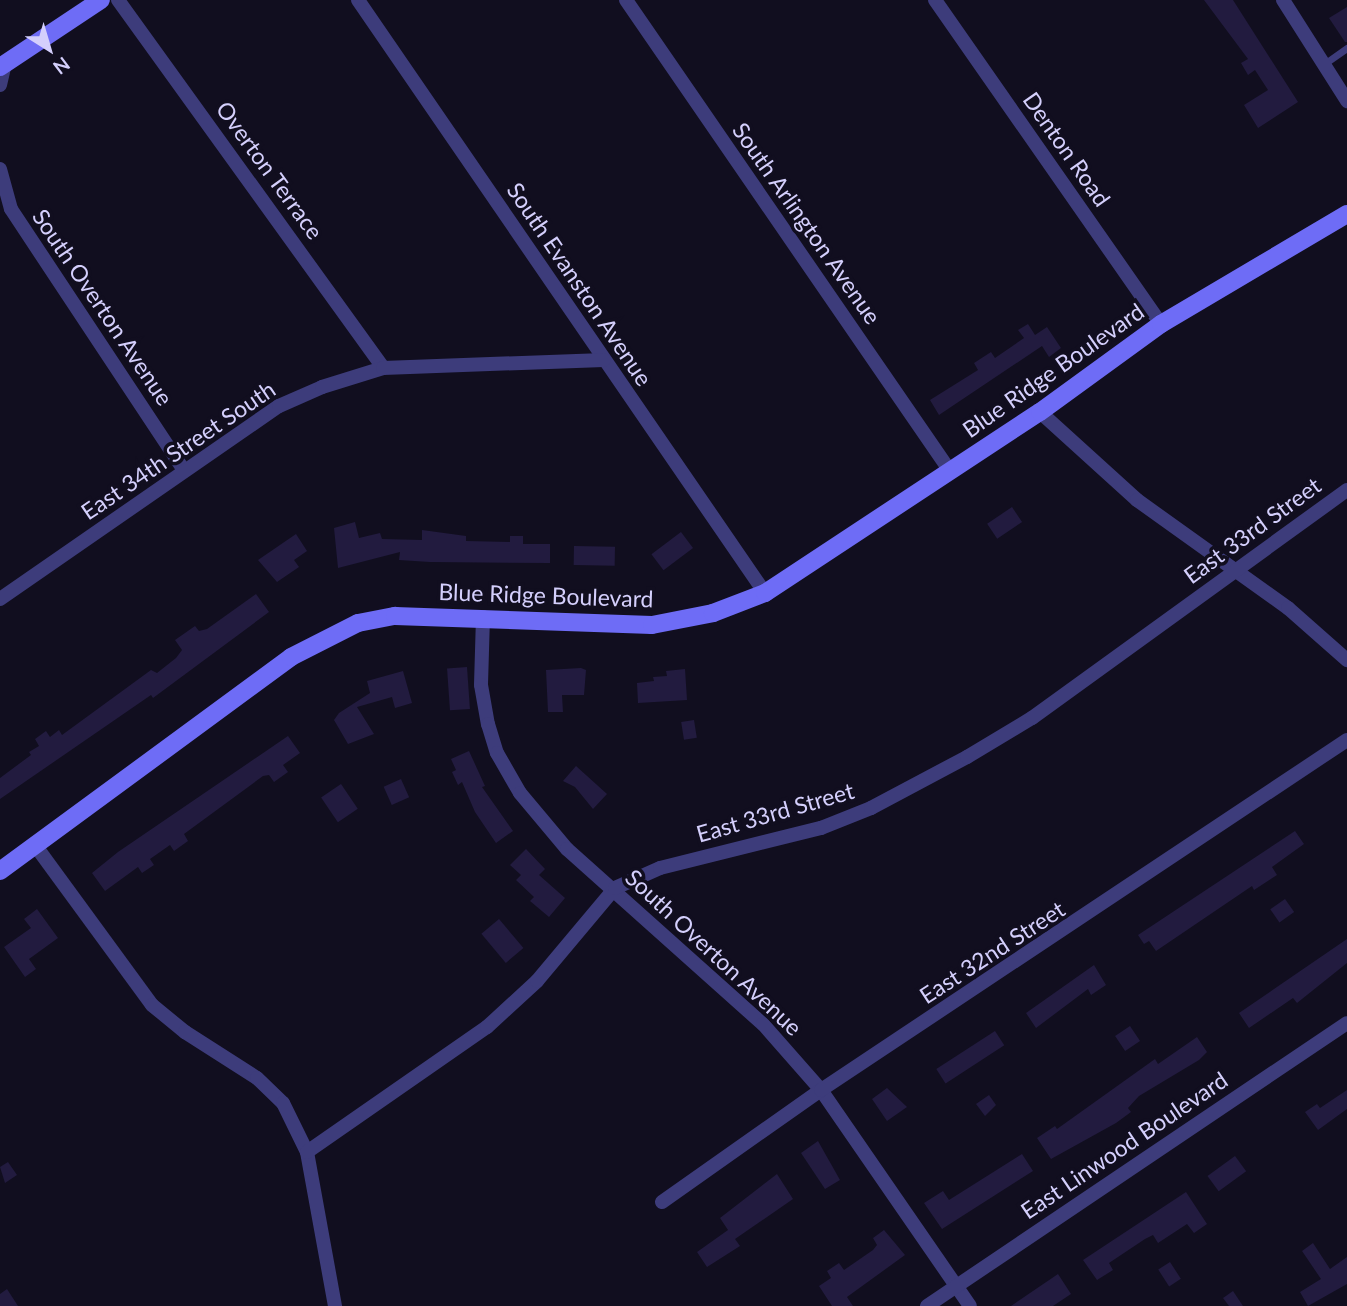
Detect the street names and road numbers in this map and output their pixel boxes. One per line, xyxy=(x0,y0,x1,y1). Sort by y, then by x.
street label: Denton Road xyxy=(1018,87,1116,211)
street label: Overton Terrace xyxy=(211,95,329,245)
street label: South Arlington Avenue xyxy=(727,116,887,330)
street label: South Evanston Avenue xyxy=(501,177,659,391)
street label: South Overton Avenue xyxy=(27,203,179,411)
street label: Blue Ridge Boulevard xyxy=(957,297,1149,443)
street label: East 34th Street South xyxy=(76,375,280,525)
street label: East 33rd Street xyxy=(1178,471,1326,589)
street label: Blue Ridge Boulevard xyxy=(438,577,654,613)
street label: East 33rd Street xyxy=(693,776,857,848)
street label: South Overton Avenue xyxy=(620,863,808,1041)
street label: East 32nd Street xyxy=(914,895,1070,1009)
street label: East Linwood Boulevard xyxy=(1015,1066,1233,1224)

